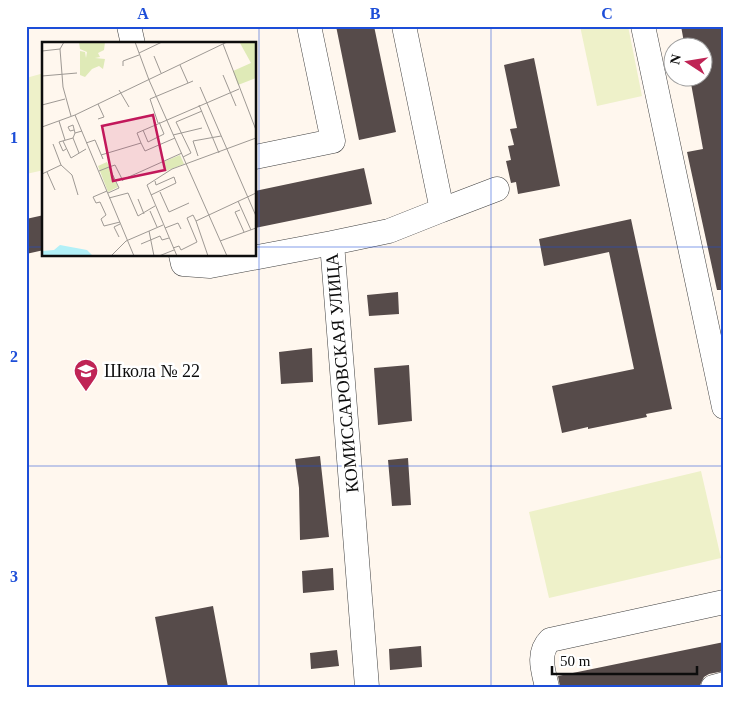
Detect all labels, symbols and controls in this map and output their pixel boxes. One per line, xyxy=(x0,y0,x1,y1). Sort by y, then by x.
text: A xyxy=(137,5,149,22)
text: B xyxy=(370,5,381,22)
text: C xyxy=(601,5,613,22)
north arrow xyxy=(662,38,712,88)
inset map xyxy=(42,42,256,256)
text: N xyxy=(667,53,684,66)
text: 1 xyxy=(10,129,18,146)
street label: КОМИССАРОВСКАЯ УЛИЦА xyxy=(322,252,362,494)
text: 2 xyxy=(10,348,18,365)
school or university icon: Школа № 22 xyxy=(73,358,99,392)
place label: Школа № 22 xyxy=(104,361,200,381)
text: 3 xyxy=(10,568,18,585)
scale bar xyxy=(552,643,698,675)
text: 50 m xyxy=(560,653,591,669)

